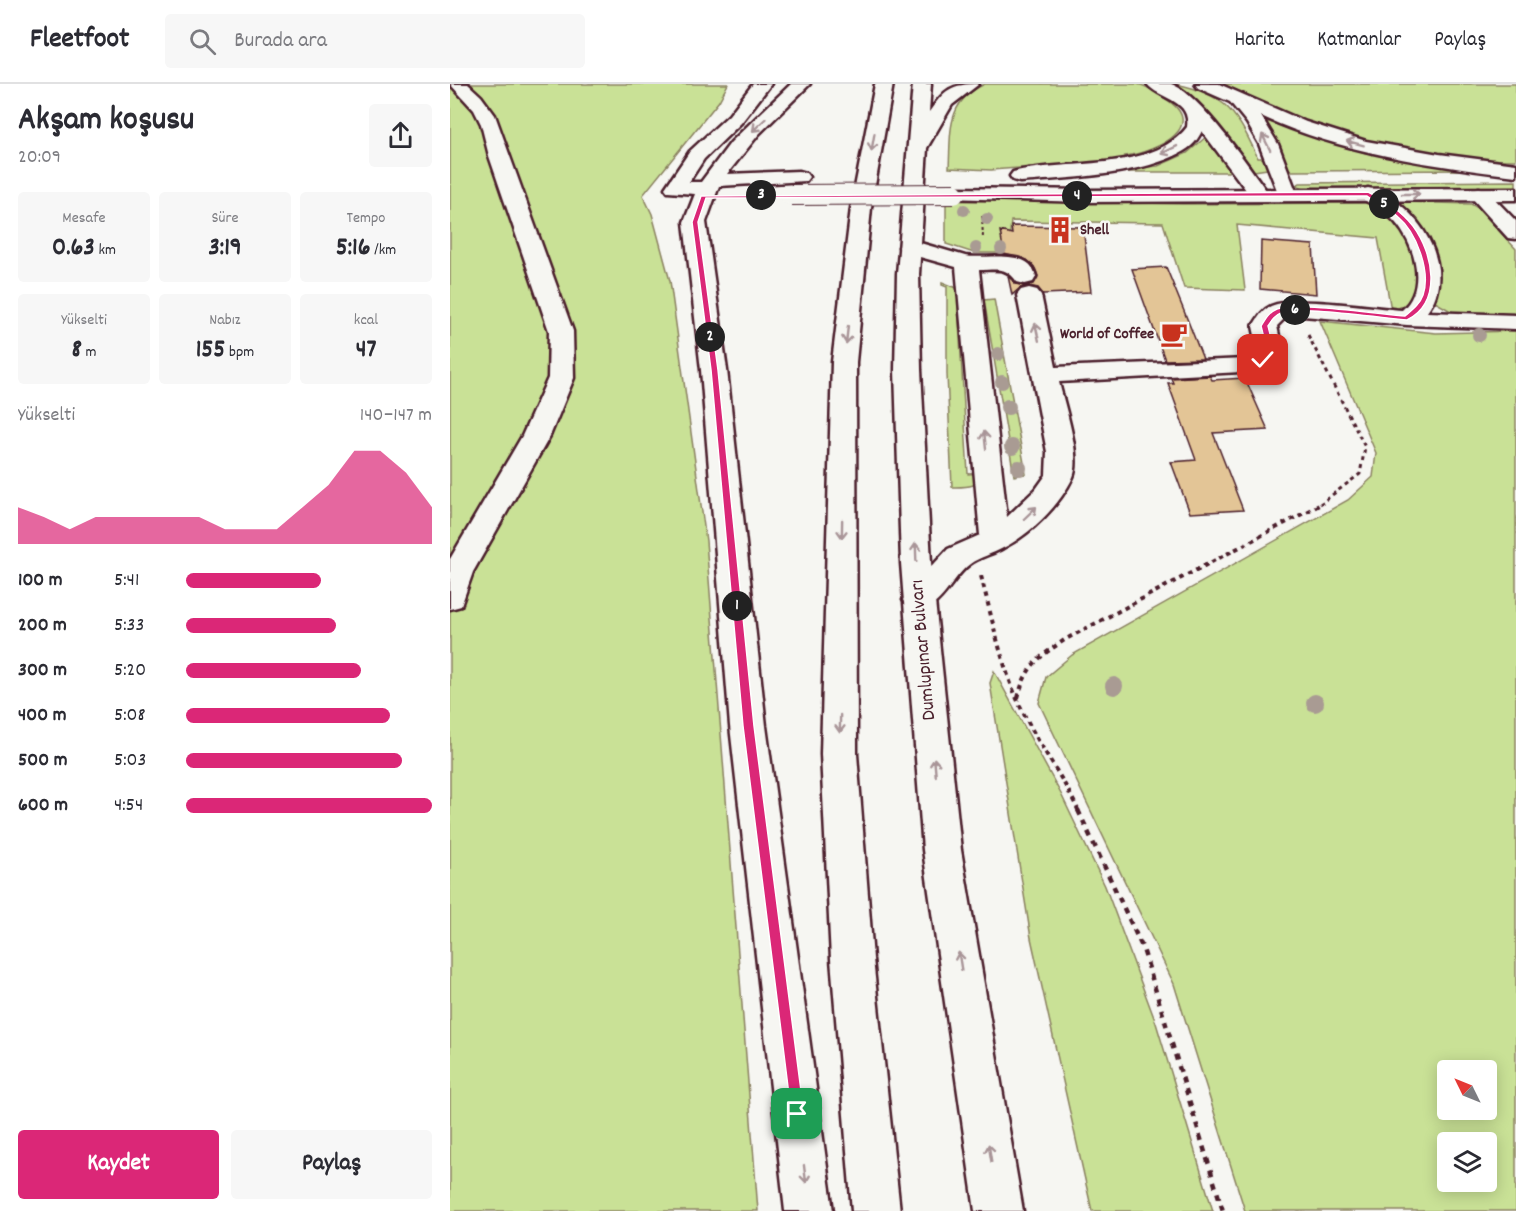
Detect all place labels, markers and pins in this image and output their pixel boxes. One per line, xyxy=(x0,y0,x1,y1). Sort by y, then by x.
pin: 3 xyxy=(746,180,776,210)
pin: 4 xyxy=(1062,181,1092,211)
pin: 5 xyxy=(1369,189,1399,219)
building icon: Shell xyxy=(1045,215,1075,245)
place label: Shell xyxy=(1080,219,1109,242)
pin: 6 xyxy=(1280,295,1310,325)
cafe icon: World of Coffee xyxy=(1159,319,1189,349)
pin: 2 xyxy=(695,322,725,352)
place label: World of Coffee xyxy=(1060,323,1154,346)
pin xyxy=(1237,334,1288,385)
pin: 1 xyxy=(722,591,752,621)
pin xyxy=(771,1088,822,1139)

